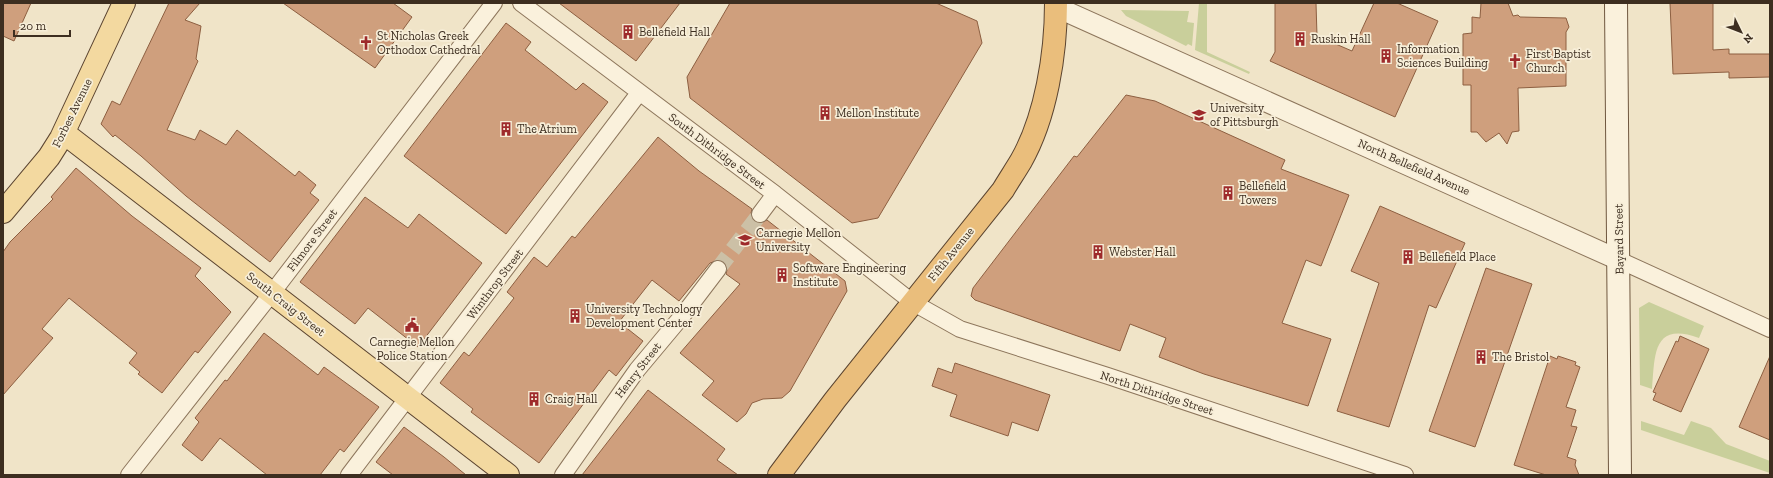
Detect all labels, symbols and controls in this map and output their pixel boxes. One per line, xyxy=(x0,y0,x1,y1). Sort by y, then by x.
scale bar xyxy=(14,12,70,38)
north arrow xyxy=(1721,12,1761,52)
text: 20 m xyxy=(20,19,47,33)
building icon: Bellefield Hall xyxy=(620,24,636,40)
place label: Bellefield Hall xyxy=(639,25,710,39)
place label: St Nicholas Greek Orthodox Cathedral xyxy=(377,29,481,57)
building icon: Ruskin Hall xyxy=(1292,31,1308,47)
text: N xyxy=(1740,31,1756,46)
place label: Ruskin Hall xyxy=(1311,32,1371,46)
church icon: St Nicholas Greek Orthodox Cathedral xyxy=(358,35,374,51)
place label: Information Sciences Building xyxy=(1397,42,1488,70)
place label: First Baptist Church xyxy=(1526,47,1591,75)
building icon: Information Sciences Building xyxy=(1378,48,1394,64)
church icon: First Baptist Church xyxy=(1507,53,1523,69)
street label: Forbes Avenue xyxy=(49,76,95,150)
place label: University of Pittsburgh xyxy=(1210,101,1279,129)
building icon: Mellon Institute xyxy=(817,105,833,121)
place label: Mellon Institute xyxy=(836,106,920,120)
school or university icon: University of Pittsburgh xyxy=(1191,107,1207,123)
street label: South Dithridge Street xyxy=(666,110,769,192)
building icon: The Atrium xyxy=(498,121,514,137)
place label: The Atrium xyxy=(517,122,577,136)
street label: North Bellefield Avenue xyxy=(1356,136,1472,198)
place label: Bellefield Towers xyxy=(1239,179,1287,207)
building icon: Bellefield Towers xyxy=(1220,185,1236,201)
street label: Bayard Street xyxy=(1611,203,1627,274)
street label: Filmore Street xyxy=(284,205,340,274)
street label: Fifth Avenue xyxy=(925,224,977,284)
place label: Carnegie Mellon University xyxy=(756,226,841,254)
school or university icon: Carnegie Mellon University xyxy=(737,232,753,248)
building icon: Webster Hall xyxy=(1090,244,1106,260)
place label: Webster Hall xyxy=(1109,245,1176,259)
street label: Winthrop Street xyxy=(464,246,526,322)
building icon: Bellefield Place xyxy=(1400,249,1416,265)
place label: Bellefield Place xyxy=(1419,250,1496,264)
place label: Software Engineering Institute xyxy=(793,261,907,289)
building icon: Software Engineering Institute xyxy=(774,267,790,283)
street label: South Craig Street xyxy=(244,269,329,339)
place label: University Technology Development Center xyxy=(586,302,703,330)
building icon: University Technology Development Center xyxy=(567,308,583,324)
public building icon: Carnegie Mellon Police Station xyxy=(404,317,420,333)
place label: Carnegie Mellon Police Station xyxy=(370,335,455,363)
street label: Henry Street xyxy=(612,339,664,401)
building icon: The Bristol xyxy=(1473,349,1489,365)
place label: The Bristol xyxy=(1492,350,1549,364)
street label: North Dithridge Street xyxy=(1099,368,1216,418)
building icon: Craig Hall xyxy=(526,391,542,407)
place label: Craig Hall xyxy=(545,392,597,406)

